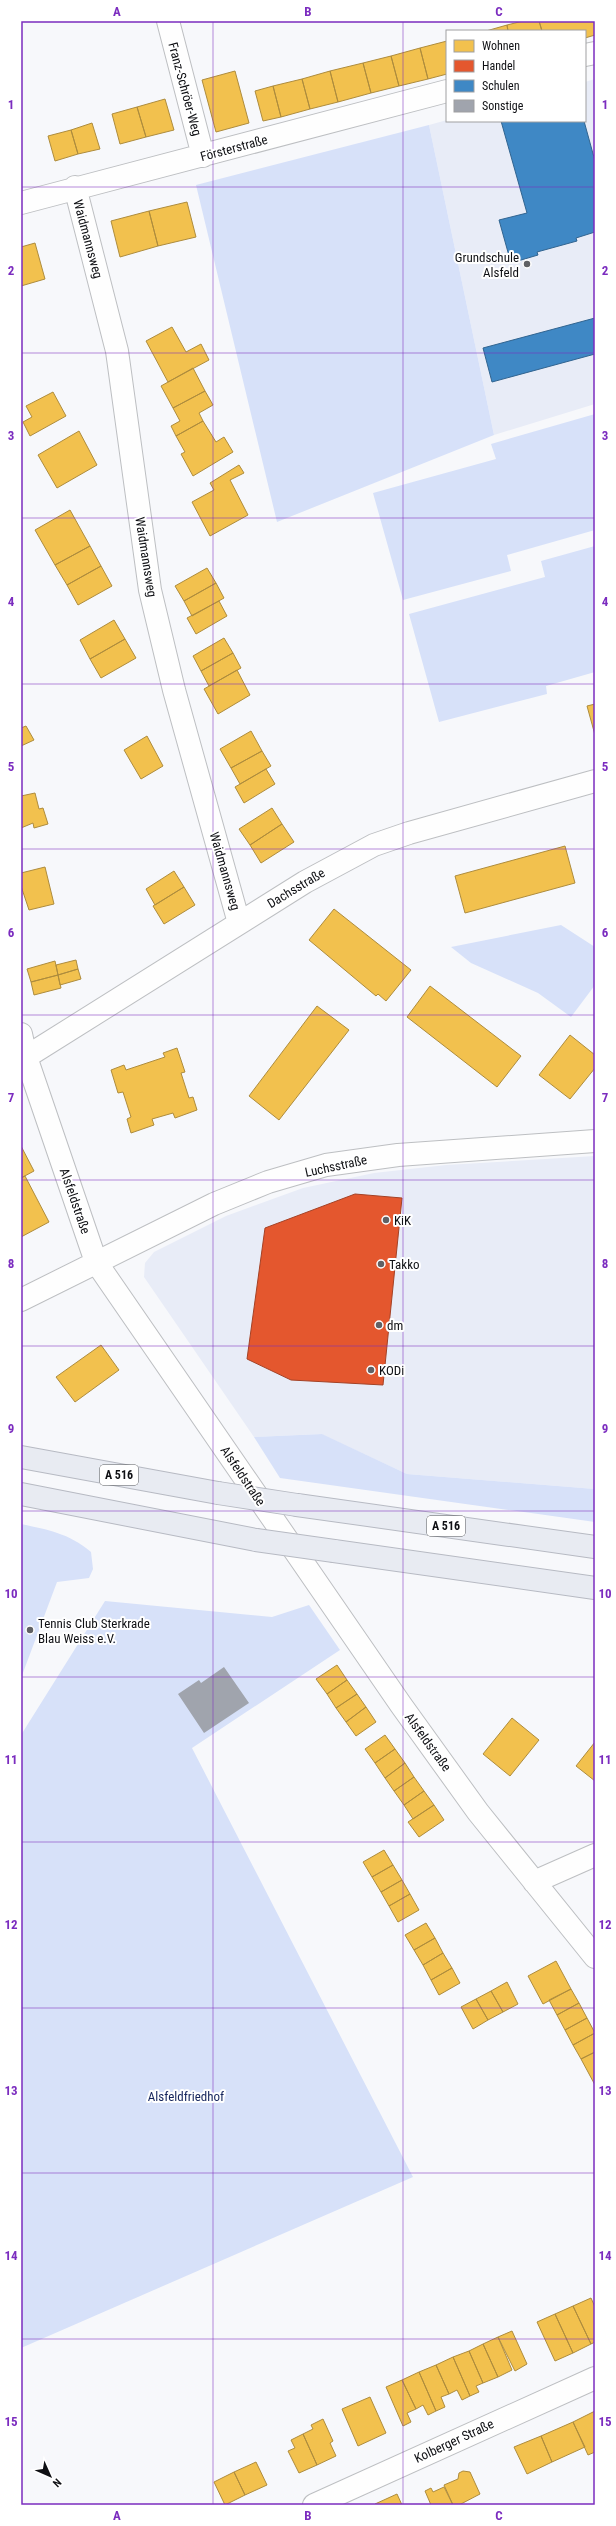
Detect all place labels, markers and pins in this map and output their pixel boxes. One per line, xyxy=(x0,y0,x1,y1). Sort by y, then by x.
place label: Grundschule Alsfeld xyxy=(455,250,519,280)
marker: Grundschule Alsfeld xyxy=(522,259,532,269)
place label: KiK xyxy=(394,1213,412,1228)
marker: KiK xyxy=(381,1215,391,1225)
place label: Takko xyxy=(389,1257,420,1272)
marker: Takko xyxy=(376,1259,386,1269)
place label: dm xyxy=(387,1318,403,1333)
marker: dm xyxy=(374,1320,384,1330)
place label: KODi xyxy=(379,1363,404,1378)
marker: KODi xyxy=(366,1365,376,1375)
place label: Tennis Club Sterkrade Blau Weiss e.V. xyxy=(38,1616,150,1646)
marker: Tennis Club Sterkrade Blau Weiss e.V. xyxy=(25,1625,35,1635)

